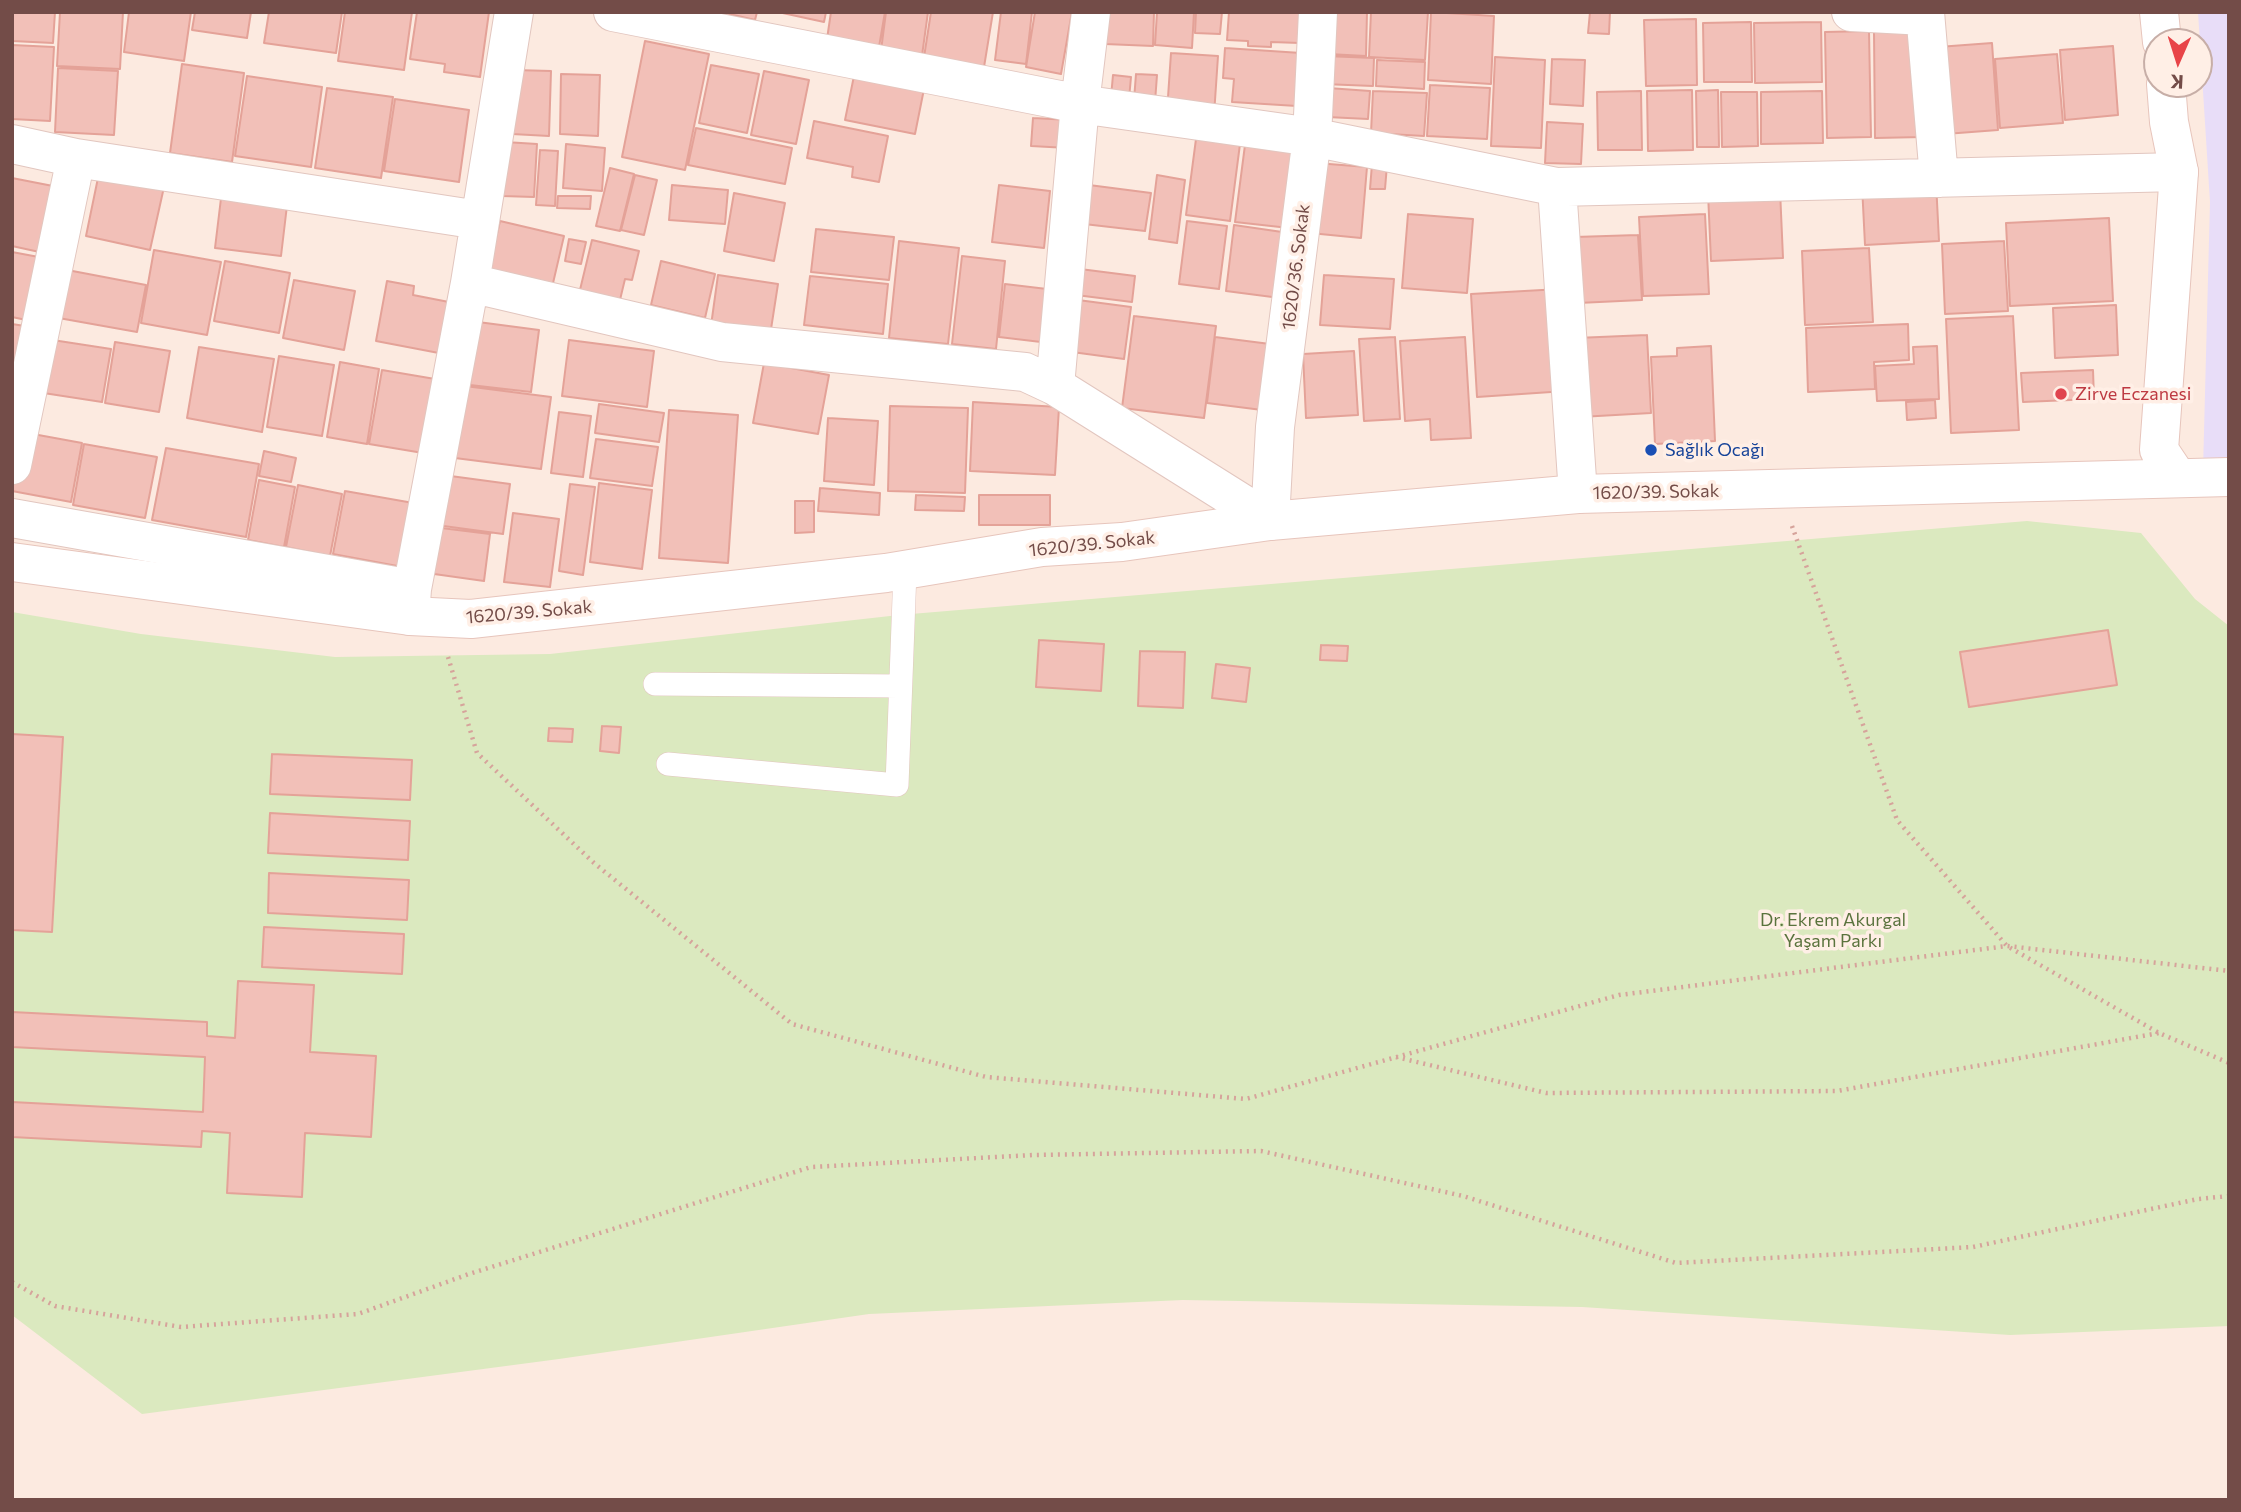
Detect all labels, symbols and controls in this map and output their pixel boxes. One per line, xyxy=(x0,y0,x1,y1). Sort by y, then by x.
north arrow xyxy=(2143,28,2213,98)
text: K xyxy=(2170,71,2184,94)
street label: 1620/36. Sokak xyxy=(1278,203,1314,331)
place label: Zirve Eczanesi xyxy=(2075,383,2191,405)
marker: Zirve Eczanesi xyxy=(2053,386,2069,402)
place label: Sağlık Ocağı xyxy=(1665,439,1765,461)
marker: Sağlık Ocağı xyxy=(1643,442,1659,458)
street label: 1620/39. Sokak xyxy=(1592,480,1720,504)
street label: 1620/39. Sokak xyxy=(1028,527,1156,561)
street label: 1620/39. Sokak xyxy=(465,596,593,628)
park label: Dr. Ekrem Akurgal Yaşam Parkı xyxy=(1760,909,1906,951)

